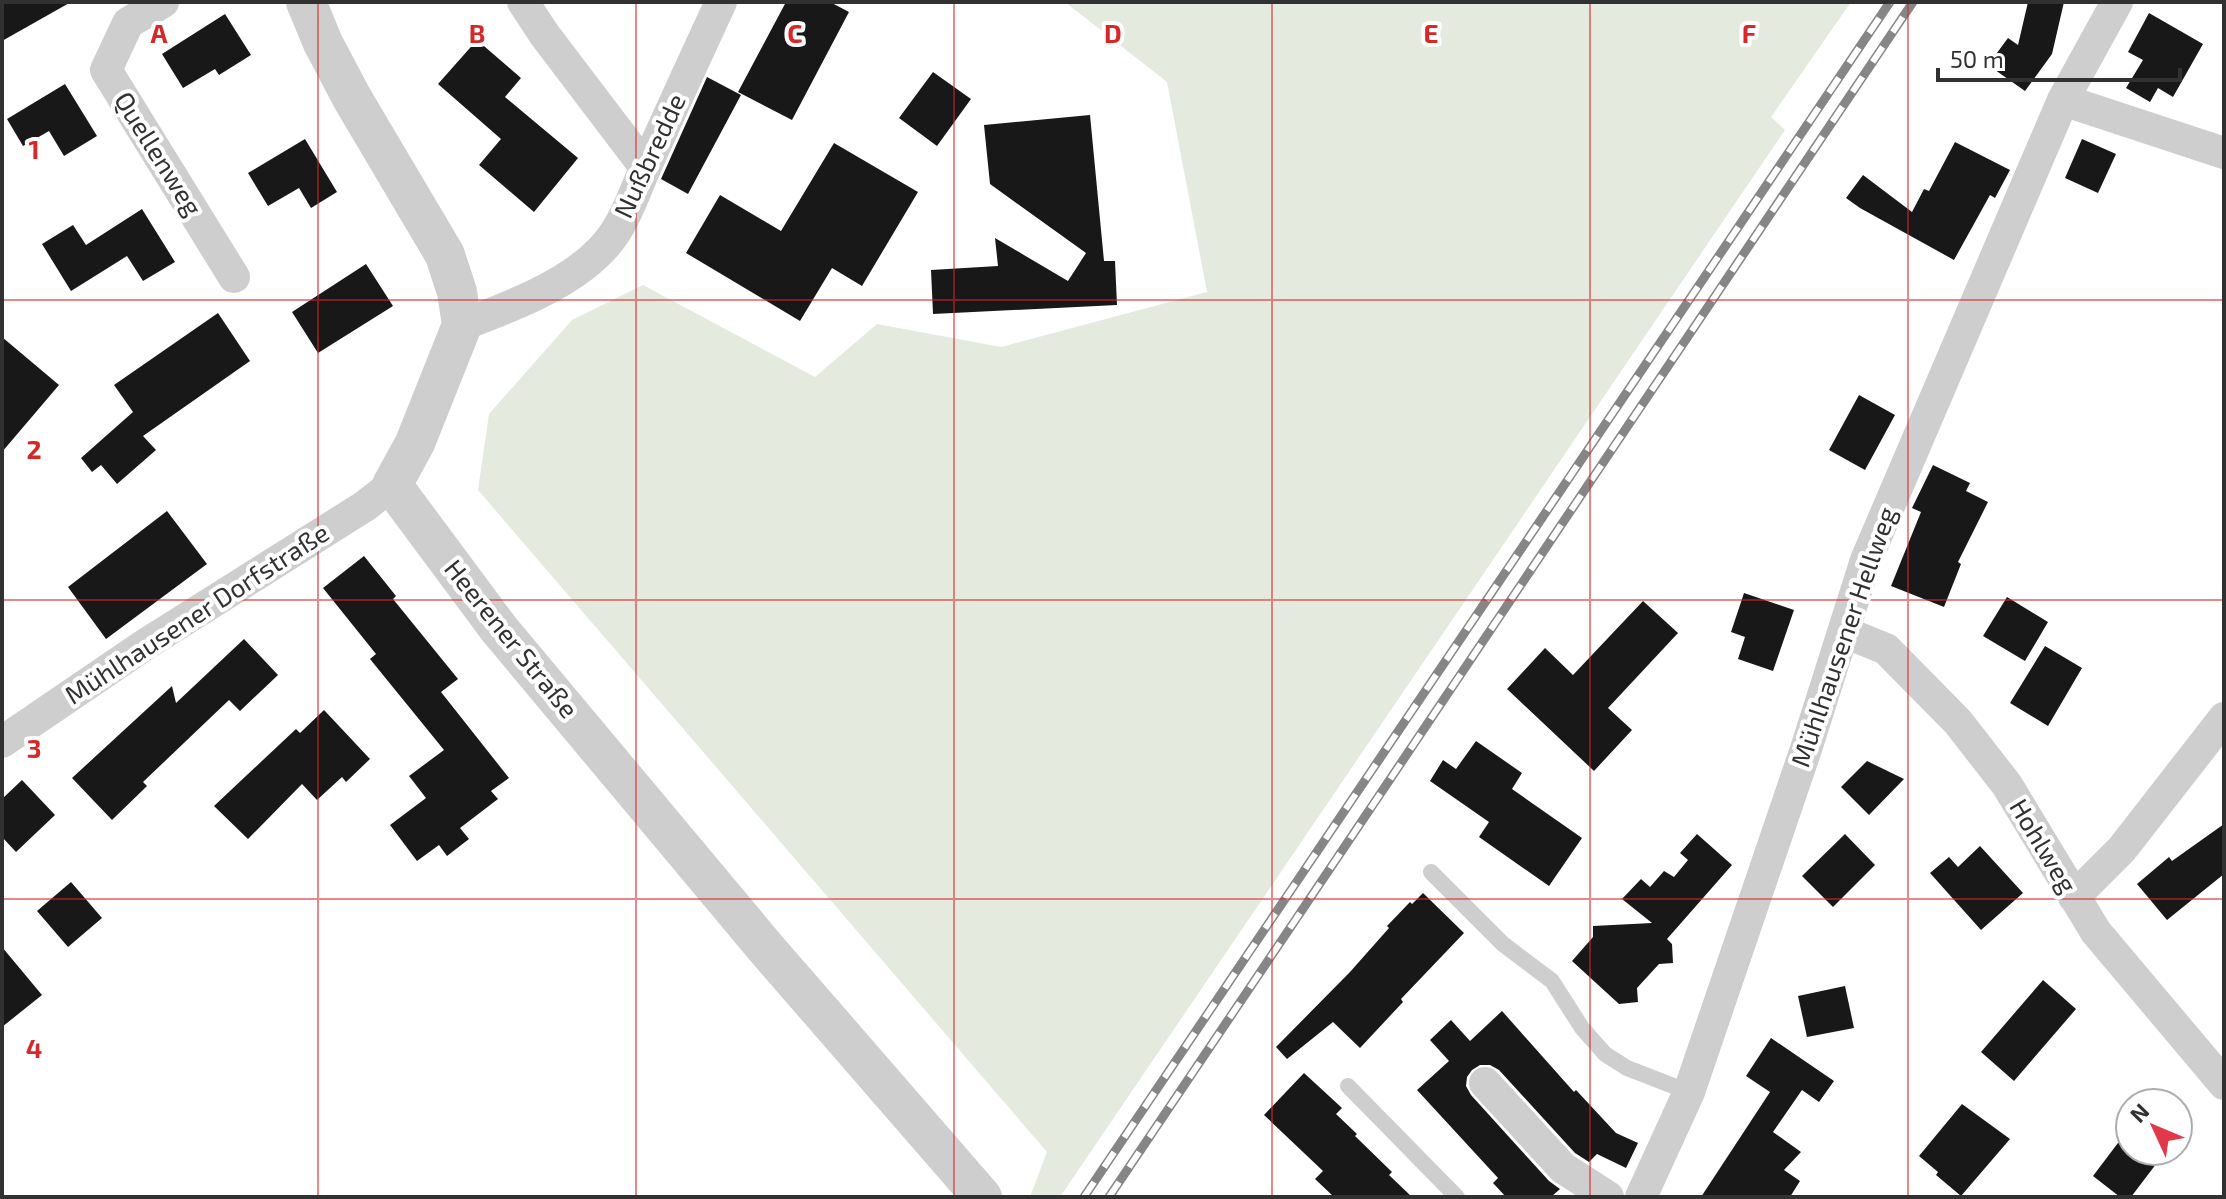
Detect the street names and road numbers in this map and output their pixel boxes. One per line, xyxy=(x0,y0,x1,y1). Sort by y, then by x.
street label: Quellenweg xyxy=(109,85,210,221)
street label: Nußbredde xyxy=(606,88,691,222)
street label: Mühlhausener Hellweg xyxy=(1784,502,1902,771)
street label: Mühlhausener Dorfstraße xyxy=(58,516,334,710)
street label: Heerener Straße xyxy=(439,553,585,723)
street label: Hohlweg xyxy=(2004,792,2084,898)

